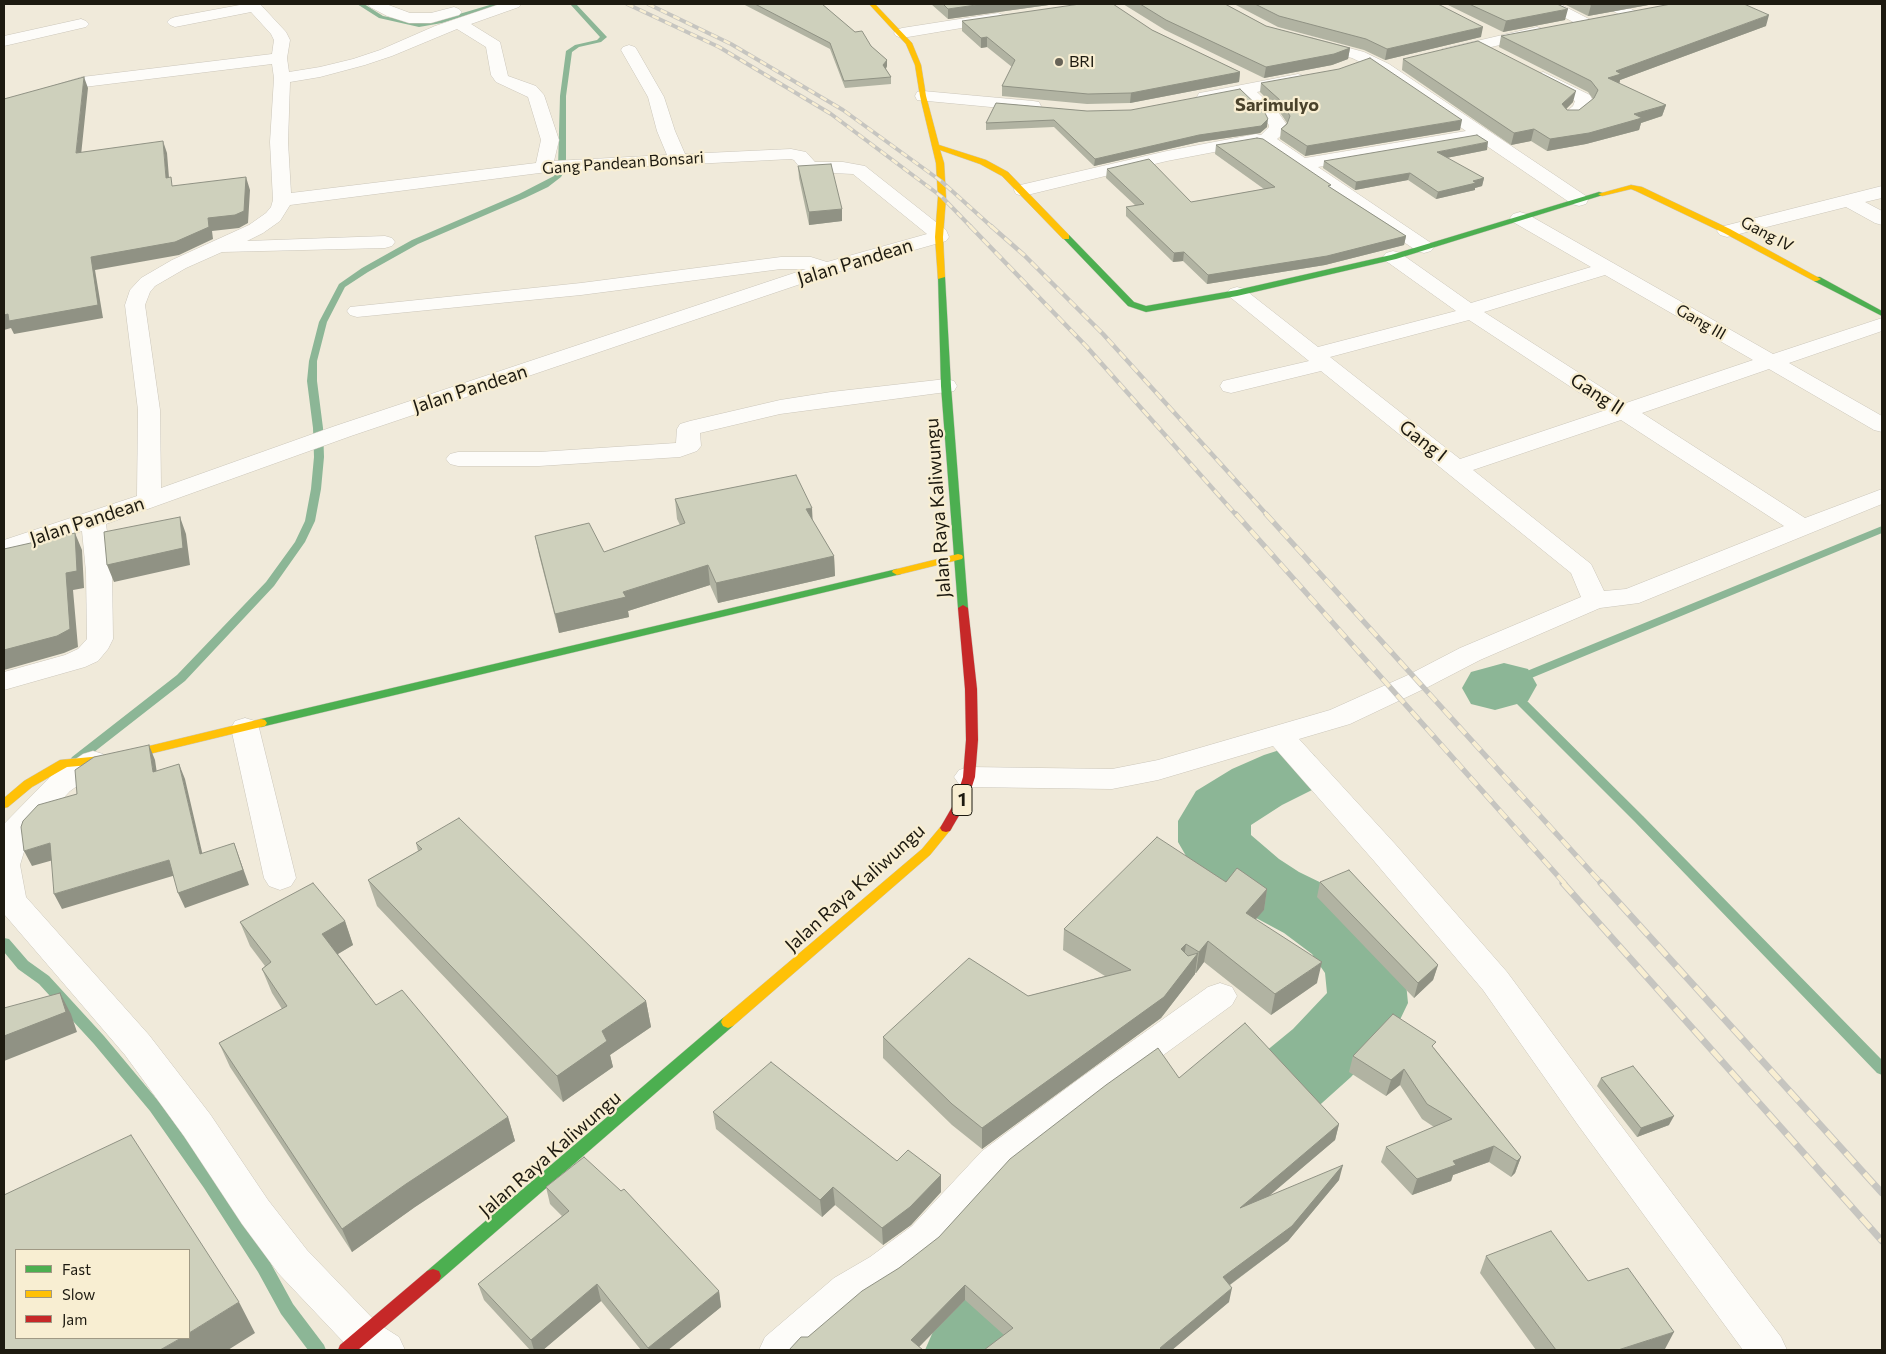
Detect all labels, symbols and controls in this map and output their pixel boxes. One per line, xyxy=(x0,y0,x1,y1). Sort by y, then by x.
place label: BRI xyxy=(1069,52,1095,72)
marker: BRI xyxy=(1053,56,1065,68)
district label: Sarimulyo xyxy=(1235,94,1319,116)
street label: Gang Pandean Bonsari xyxy=(541,148,705,178)
street label: Gang IV xyxy=(1738,212,1796,256)
street label: Jalan Pandean xyxy=(795,234,915,290)
street label: Gang III xyxy=(1673,300,1729,344)
street label: Jalan Pandean xyxy=(410,360,530,418)
street label: Gang II xyxy=(1566,368,1628,420)
street label: Gang I xyxy=(1395,415,1451,467)
street label: Jalan Raya Kaliwungu xyxy=(920,417,956,599)
street label: Jalan Pandean xyxy=(27,492,147,550)
road number: 1 xyxy=(952,784,972,816)
street label: Jalan Raya Kaliwungu xyxy=(780,819,930,957)
street label: Jalan Raya Kaliwungu xyxy=(474,1086,626,1222)
legend xyxy=(15,1249,190,1339)
text: Fast xyxy=(62,1260,91,1278)
text: Slow xyxy=(62,1285,95,1303)
text: Jam xyxy=(62,1310,87,1328)

